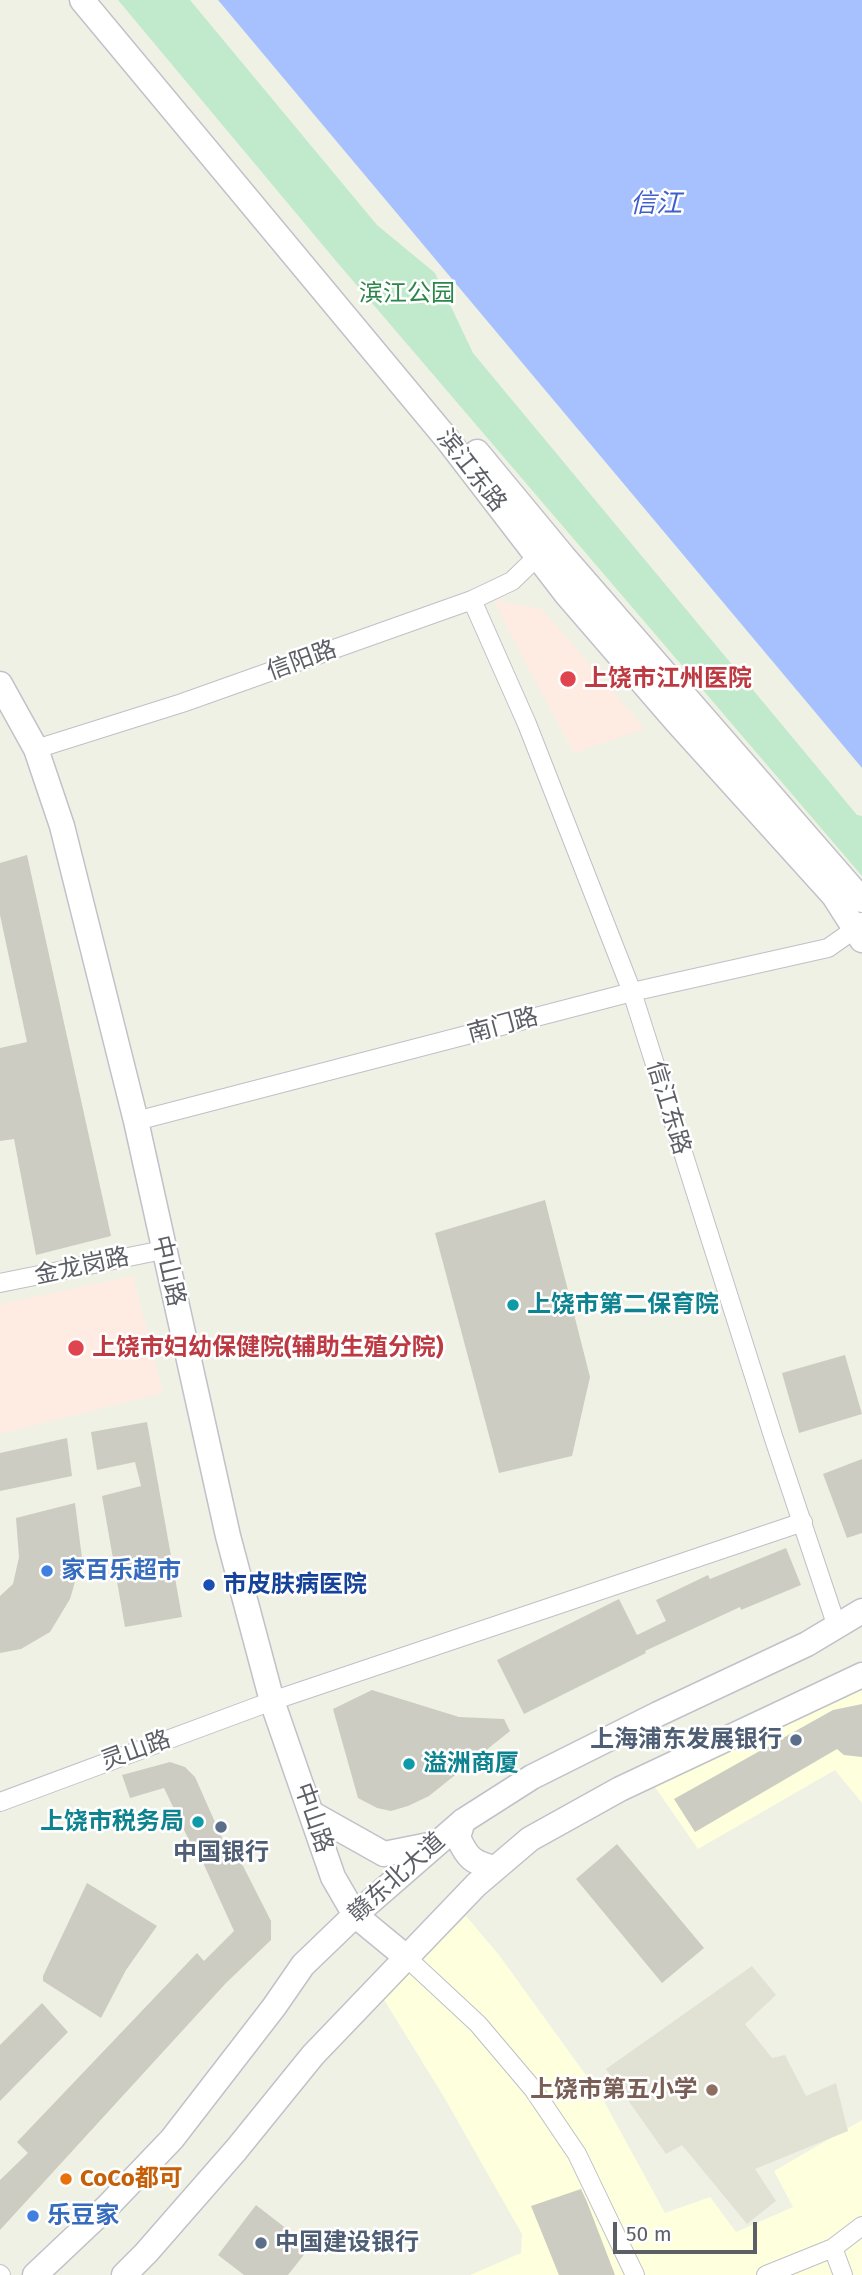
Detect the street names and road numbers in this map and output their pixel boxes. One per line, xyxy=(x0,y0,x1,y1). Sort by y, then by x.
street label: 滨江东路 xyxy=(430,424,512,518)
street label: 信阳路 xyxy=(263,635,341,687)
street label: 南门路 xyxy=(464,1003,542,1049)
street label: 信江东路 xyxy=(640,1058,696,1158)
street label: 中山路 xyxy=(146,1233,190,1309)
street label: 金龙岗路 xyxy=(32,1243,132,1291)
street label: 灵山路 xyxy=(97,1725,175,1777)
street label: 中山路 xyxy=(288,1779,338,1857)
street label: 赣东北大道 xyxy=(343,1827,451,1929)

